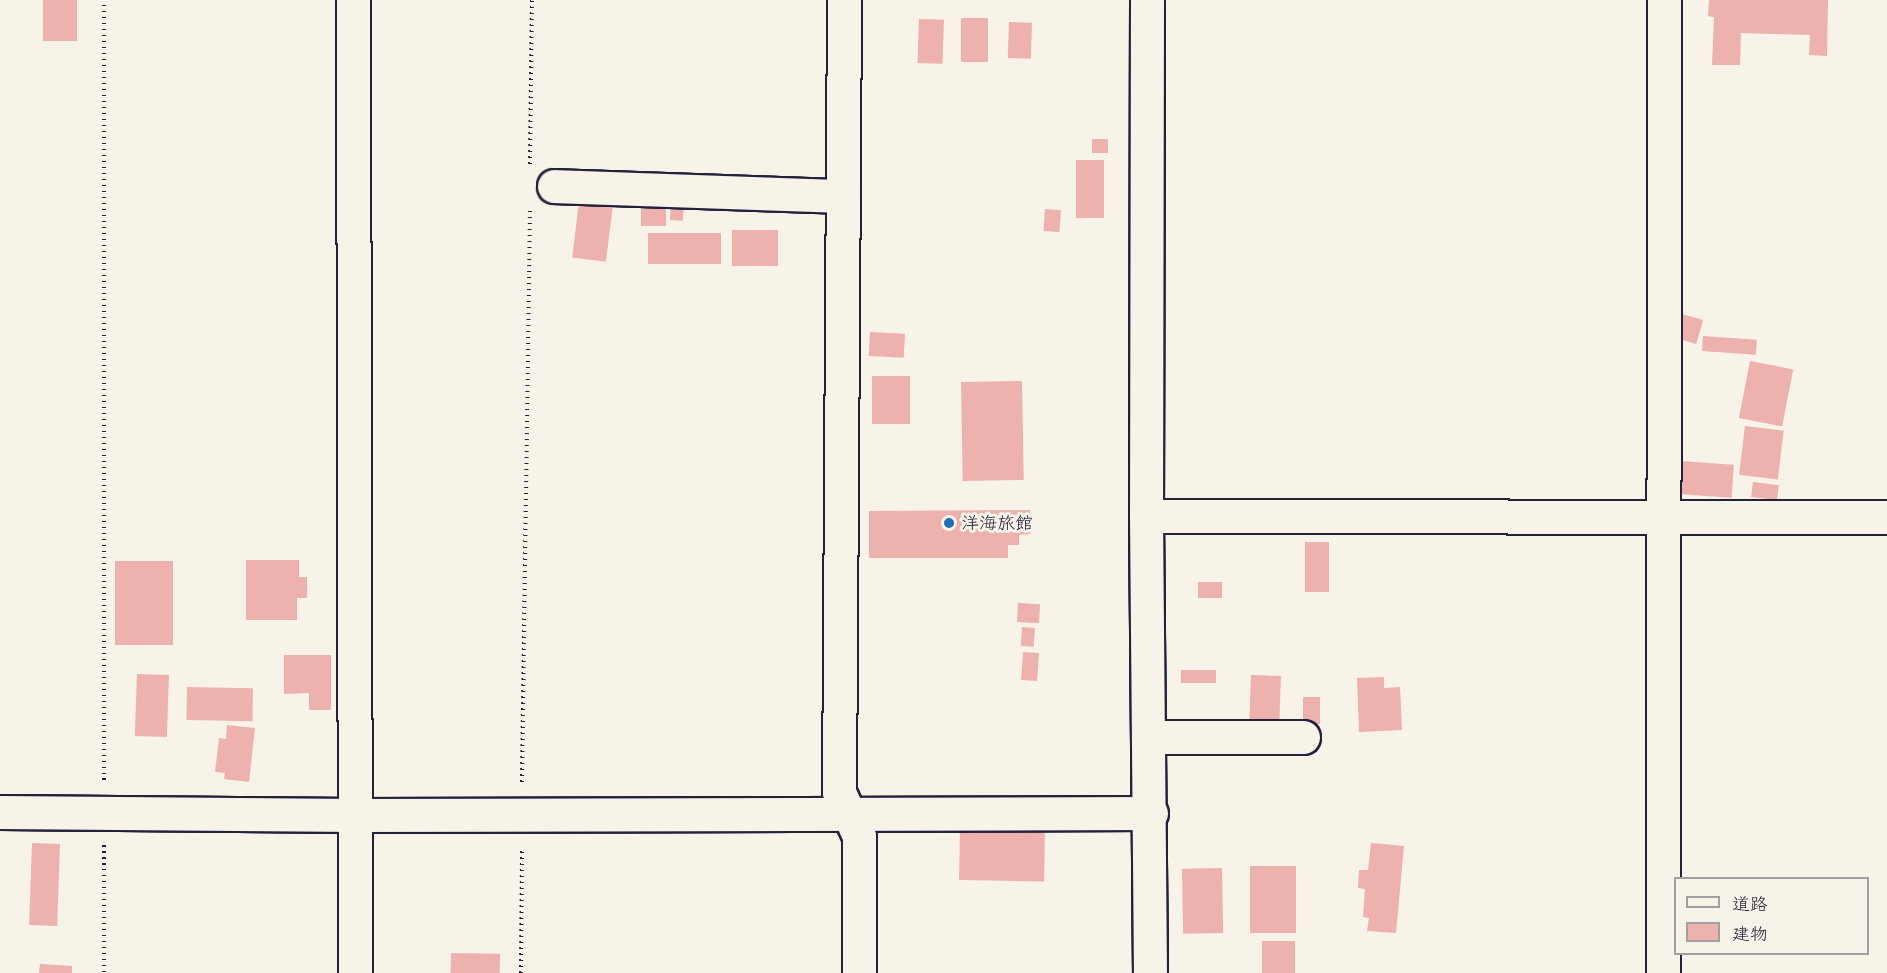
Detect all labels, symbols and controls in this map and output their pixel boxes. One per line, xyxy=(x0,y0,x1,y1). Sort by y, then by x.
place label: 洋海旅館 xyxy=(961,512,1033,534)
marker: 洋海旅館 xyxy=(942,516,956,530)
legend xyxy=(1674,877,1869,955)
text: 道路 xyxy=(1732,893,1768,915)
text: 建物 xyxy=(1732,923,1768,945)

